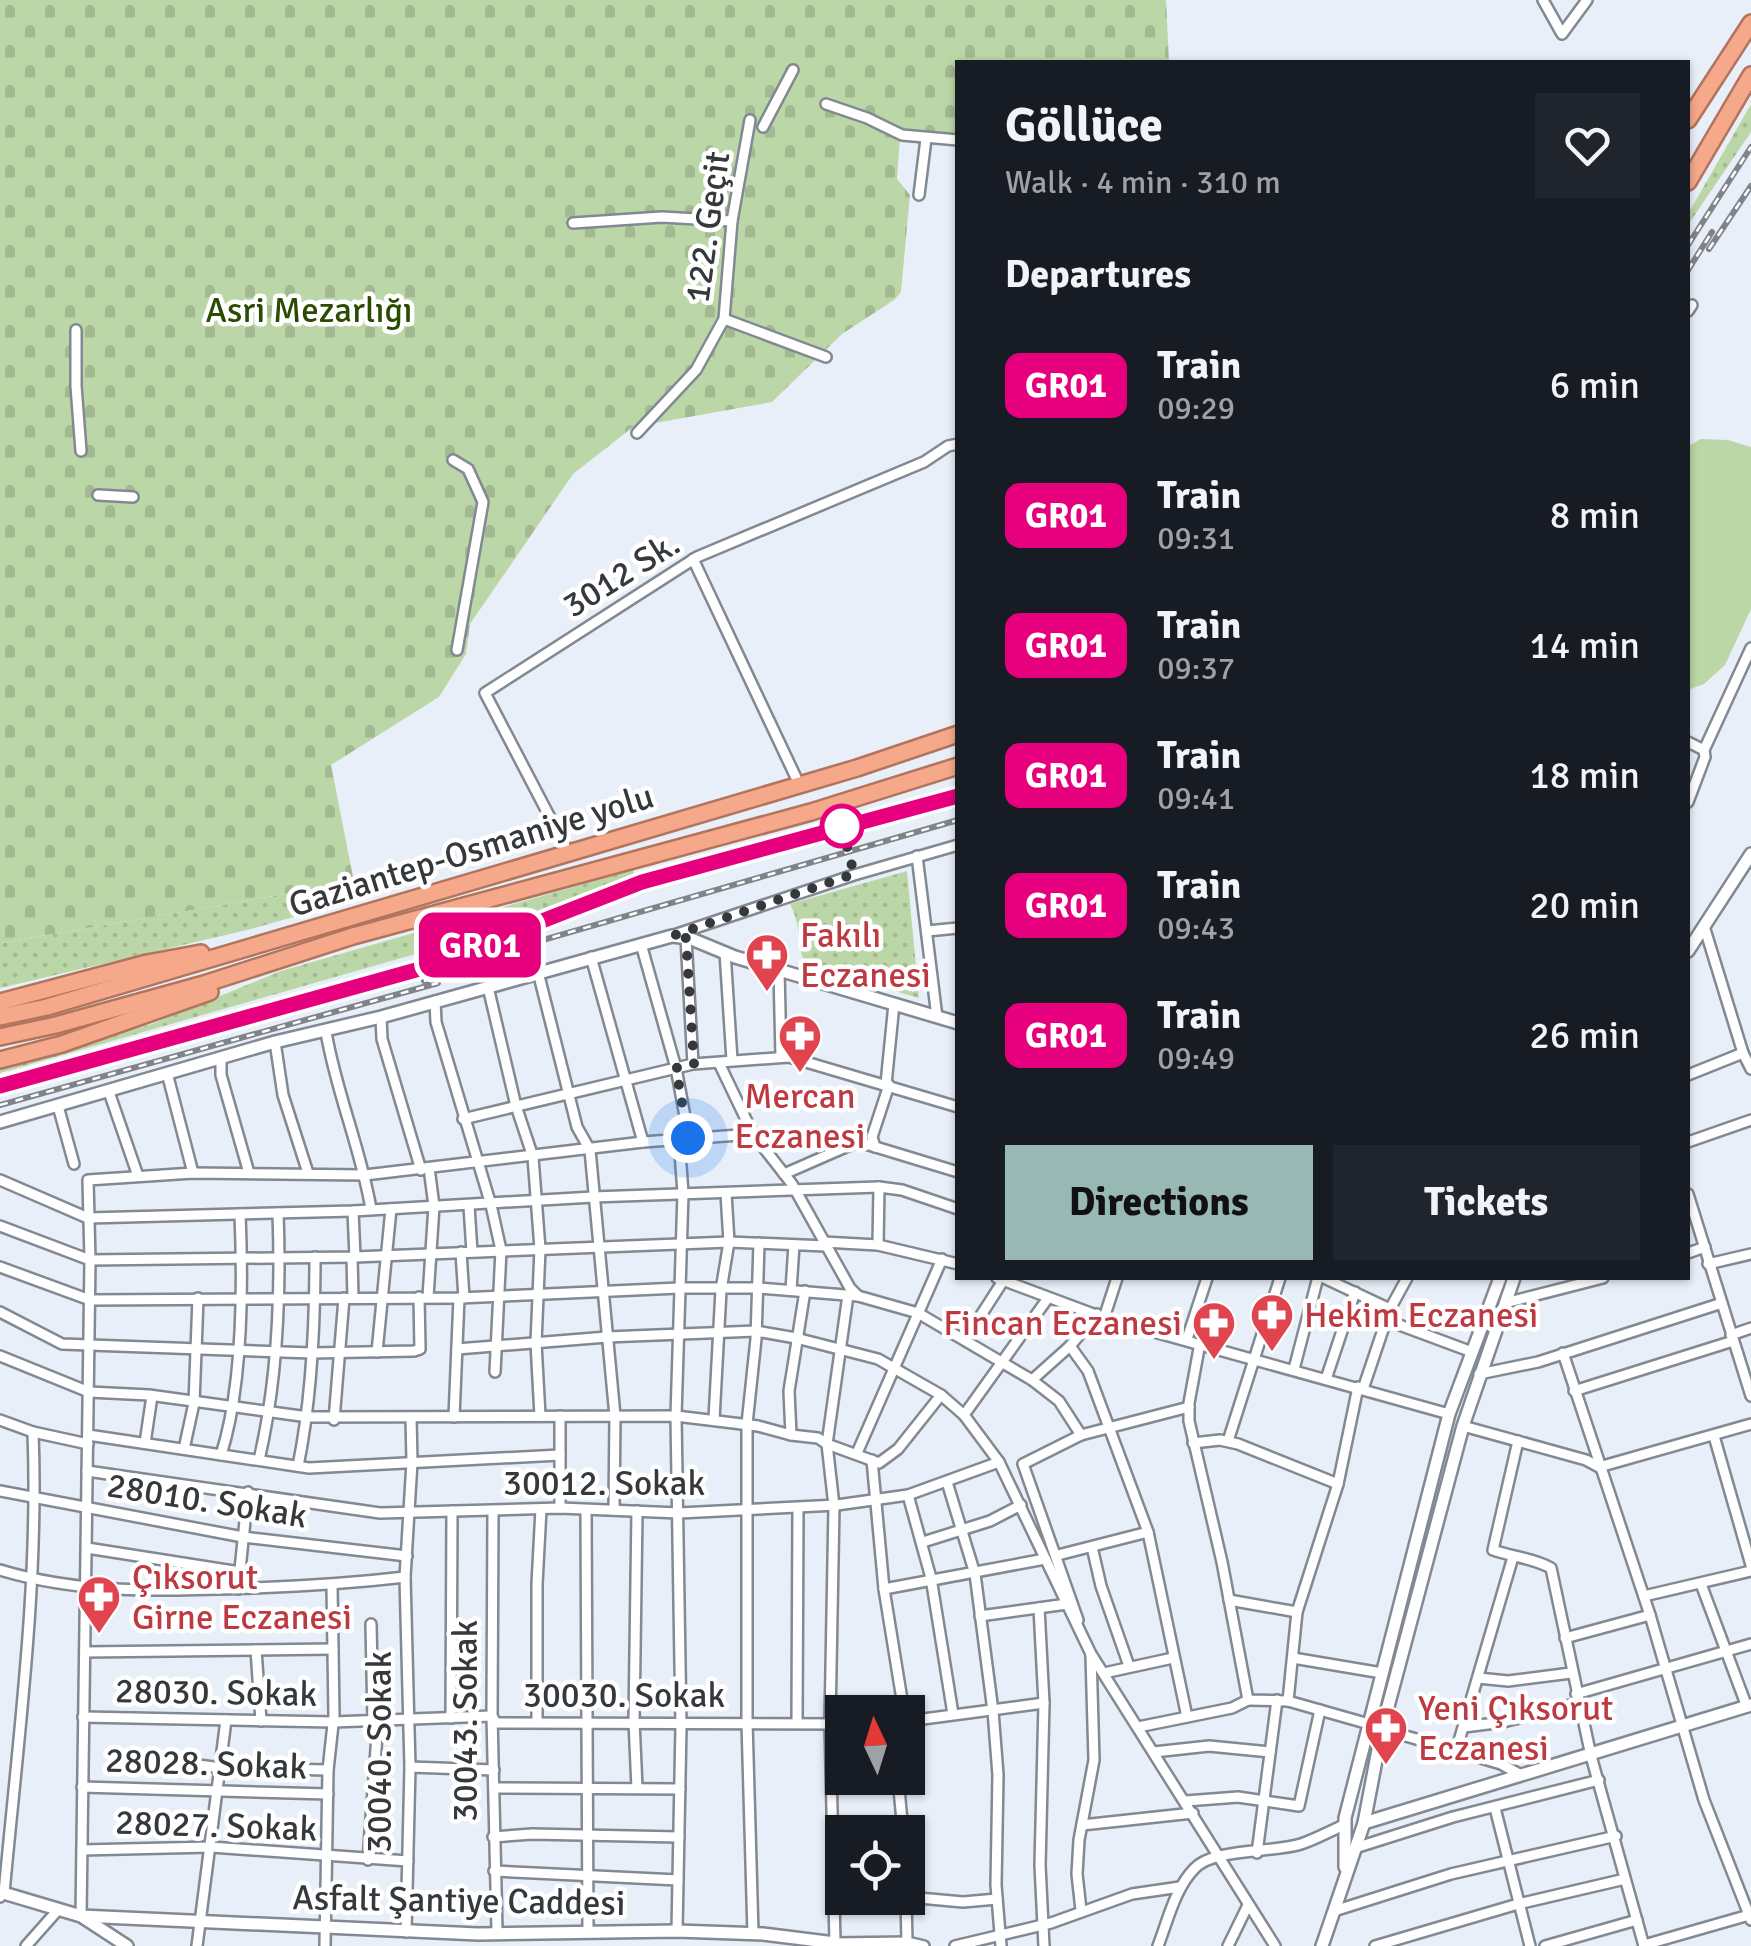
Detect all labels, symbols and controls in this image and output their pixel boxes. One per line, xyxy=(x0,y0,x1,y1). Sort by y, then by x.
button: heart xyxy=(1535,93,1640,198)
text: Göllüce xyxy=(1005,96,1163,155)
street label: 122. Geçit xyxy=(676,149,739,305)
text: Walk · 4 min · 310 m xyxy=(1005,163,1281,202)
text: Departures xyxy=(1005,251,1191,298)
park label: Asri Mezarlığı xyxy=(206,289,412,332)
text: Train xyxy=(1157,342,1241,389)
text: 6 min xyxy=(1550,362,1640,409)
text: GR01 xyxy=(1025,364,1107,407)
text: 09:29 xyxy=(1157,389,1235,428)
text: Train xyxy=(1157,472,1241,519)
text: 8 min xyxy=(1550,492,1640,539)
text: GR01 xyxy=(1025,494,1107,537)
text: 09:31 xyxy=(1157,519,1235,558)
street label: 3012 Sk. xyxy=(555,522,688,627)
text: Train xyxy=(1157,602,1241,649)
text: 14 min xyxy=(1529,622,1640,669)
text: GR01 xyxy=(1025,624,1107,667)
text: 09:37 xyxy=(1157,649,1235,688)
text: Train xyxy=(1157,732,1241,779)
text: 18 min xyxy=(1529,752,1640,799)
text: GR01 xyxy=(1025,754,1107,797)
street label: Gaziantep-Osmaniye yolu xyxy=(284,775,659,926)
text: 09:41 xyxy=(1157,779,1235,818)
unlabelled marker xyxy=(821,805,863,847)
text: Train xyxy=(1157,862,1241,909)
text: 20 min xyxy=(1529,882,1640,929)
text: GR01 xyxy=(1025,884,1107,927)
text: 09:43 xyxy=(1157,909,1235,948)
line badge: GR01 xyxy=(410,912,550,978)
place label: Fakılı Eczanesi xyxy=(800,914,931,997)
text: GR01 xyxy=(439,924,521,967)
pharmacy icon: Fakılı Eczanesi xyxy=(744,932,790,993)
text: Train xyxy=(1157,992,1241,1039)
text: 26 min xyxy=(1529,1012,1640,1059)
pharmacy icon: Mercan Eczanesi xyxy=(777,1013,823,1074)
text: GR01 xyxy=(1025,1014,1107,1057)
text: 09:49 xyxy=(1157,1039,1235,1078)
place label: Mercan Eczanesi xyxy=(735,1075,865,1158)
your location xyxy=(663,1113,713,1163)
button: Directions xyxy=(1005,1145,1313,1260)
button: Tickets xyxy=(1333,1145,1640,1260)
pharmacy icon: Hekim Eczanesi xyxy=(1249,1292,1295,1353)
place label: Hekim Eczanesi xyxy=(1304,1294,1538,1337)
pharmacy icon: Fincan Eczanesi xyxy=(1191,1300,1237,1361)
place label: Fincan Eczanesi xyxy=(943,1302,1182,1345)
street label: 30012. Sokak xyxy=(503,1462,705,1505)
street label: 28010. Sokak xyxy=(104,1463,310,1538)
place label: Çıksorut Girne Eczanesi xyxy=(132,1556,352,1639)
pharmacy icon: Çıksorut Girne Eczanesi xyxy=(76,1574,122,1635)
street label: 30043. Sokak xyxy=(444,1620,487,1822)
street label: 30040. Sokak xyxy=(358,1651,401,1853)
street label: 28030. Sokak xyxy=(115,1669,317,1716)
street label: 30030. Sokak xyxy=(523,1674,725,1717)
place label: Yeni Çıksorut Eczanesi xyxy=(1418,1687,1613,1770)
north arrow xyxy=(825,1695,925,1795)
map controls xyxy=(825,1695,925,1915)
pharmacy icon: Yeni Çıksorut Eczanesi xyxy=(1363,1705,1409,1766)
street label: 28028. Sokak xyxy=(104,1738,308,1789)
street label: 28027. Sokak xyxy=(114,1800,318,1851)
button: locate xyxy=(825,1815,925,1915)
street label: Asfalt Şantiye Caddesi xyxy=(292,1876,626,1925)

